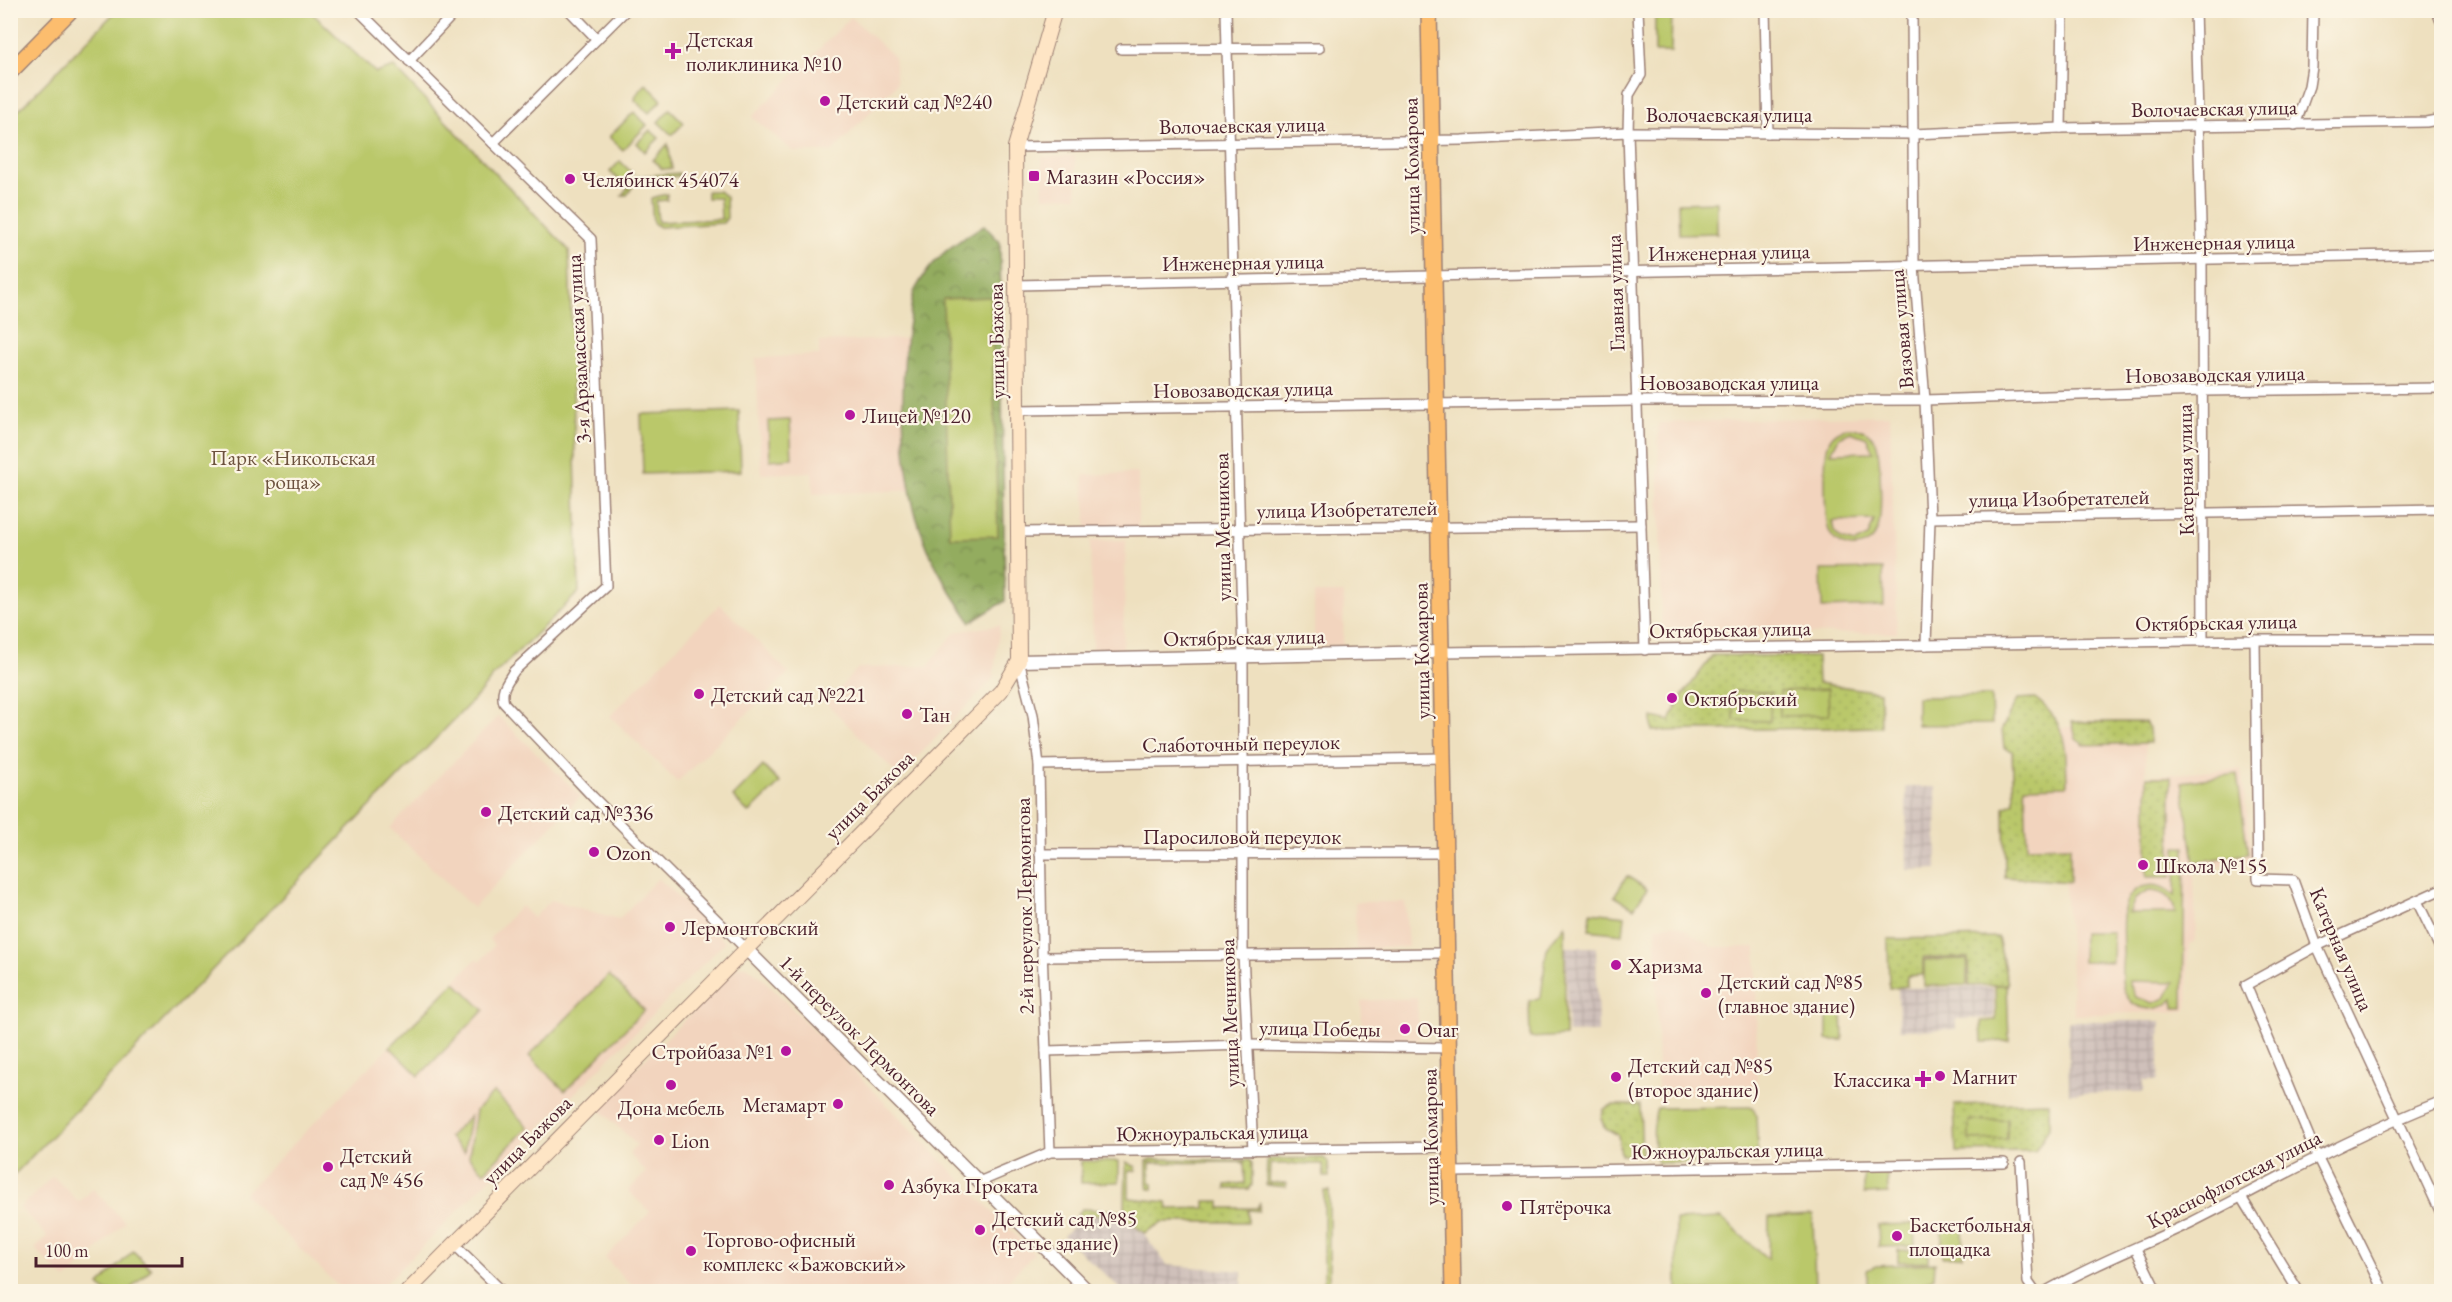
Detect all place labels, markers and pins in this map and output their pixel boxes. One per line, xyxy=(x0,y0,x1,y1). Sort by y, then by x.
place label: Детская поликлиника №10 xyxy=(686,26,842,77)
marker: Детская поликлиника №10 xyxy=(664,42,682,60)
place label: Детский сад №240 xyxy=(837,88,992,115)
marker: Детский сад №240 xyxy=(818,94,832,108)
place label: Магазин «Россия» xyxy=(1046,163,1206,190)
place label: Челябинск 454074 xyxy=(582,166,740,193)
marker: Магазин «Россия» xyxy=(1027,169,1041,183)
marker: Челябинск 454074 xyxy=(563,172,577,186)
place label: Лицей №120 xyxy=(862,402,971,429)
marker: Лицей №120 xyxy=(843,408,857,422)
place label: Детский сад №221 xyxy=(711,681,866,708)
place label: Октябрьский xyxy=(1684,685,1797,712)
marker: Детский сад №221 xyxy=(692,687,706,701)
marker: Октябрьский xyxy=(1665,691,1679,705)
place label: Тан xyxy=(919,701,950,728)
marker: Тан xyxy=(900,707,914,721)
place label: Детский сад №336 xyxy=(498,799,653,826)
marker: Детский сад №336 xyxy=(479,805,493,819)
place label: Ozon xyxy=(606,839,651,866)
marker: Ozon xyxy=(587,845,601,859)
place label: Школа №155 xyxy=(2155,852,2267,879)
marker: Школа №155 xyxy=(2136,858,2150,872)
place label: Лермонтовский xyxy=(682,914,819,941)
marker: Лермонтовский xyxy=(663,920,677,934)
place label: Харизма xyxy=(1627,952,1703,979)
marker: Харизма xyxy=(1609,958,1623,972)
place label: Детский сад №85 (главное здание) xyxy=(1718,968,1863,1019)
marker: Детский сад №85 (главное здание) xyxy=(1699,986,1713,1000)
place label: Очаг xyxy=(1417,1016,1459,1043)
marker: Очаг xyxy=(1398,1022,1412,1036)
place label: Стройбаза №1 xyxy=(652,1038,774,1065)
marker: Стройбаза №1 xyxy=(779,1044,793,1058)
place label: Детский сад №85 (второе здание) xyxy=(1628,1052,1773,1103)
place label: Магнит xyxy=(1952,1063,2017,1090)
place label: Классика xyxy=(1833,1066,1912,1093)
marker: Магнит xyxy=(1933,1069,1947,1083)
marker: Детский сад №85 (второе здание) xyxy=(1609,1070,1623,1084)
marker: Классика xyxy=(1916,1072,1930,1086)
marker: Дона мебель xyxy=(664,1078,678,1092)
place label: Мегамарт xyxy=(742,1091,826,1118)
place label: Дона мебель xyxy=(618,1094,724,1121)
marker: Мегамарт xyxy=(831,1097,845,1111)
place label: Lion xyxy=(671,1127,710,1154)
marker: Lion xyxy=(652,1133,666,1147)
place label: Детский сад № 456 xyxy=(340,1142,423,1193)
marker: Детский сад № 456 xyxy=(321,1160,335,1174)
place label: Азбука Проката xyxy=(900,1172,1039,1199)
marker: Азбука Проката xyxy=(882,1178,896,1192)
place label: Пятёрочка xyxy=(1519,1193,1612,1220)
marker: Пятёрочка xyxy=(1500,1199,1514,1213)
place label: Детский сад №85 (третье здание) xyxy=(992,1205,1137,1256)
place label: Баскетбольная площадка xyxy=(1909,1211,2031,1262)
marker: Детский сад №85 (третье здание) xyxy=(973,1223,987,1237)
place label: Торгово-офисный комплекс «Бажовский» xyxy=(703,1226,907,1277)
marker: Баскетбольная площадка xyxy=(1890,1229,1904,1243)
marker: Торгово-офисный комплекс «Бажовский» xyxy=(684,1244,698,1258)

